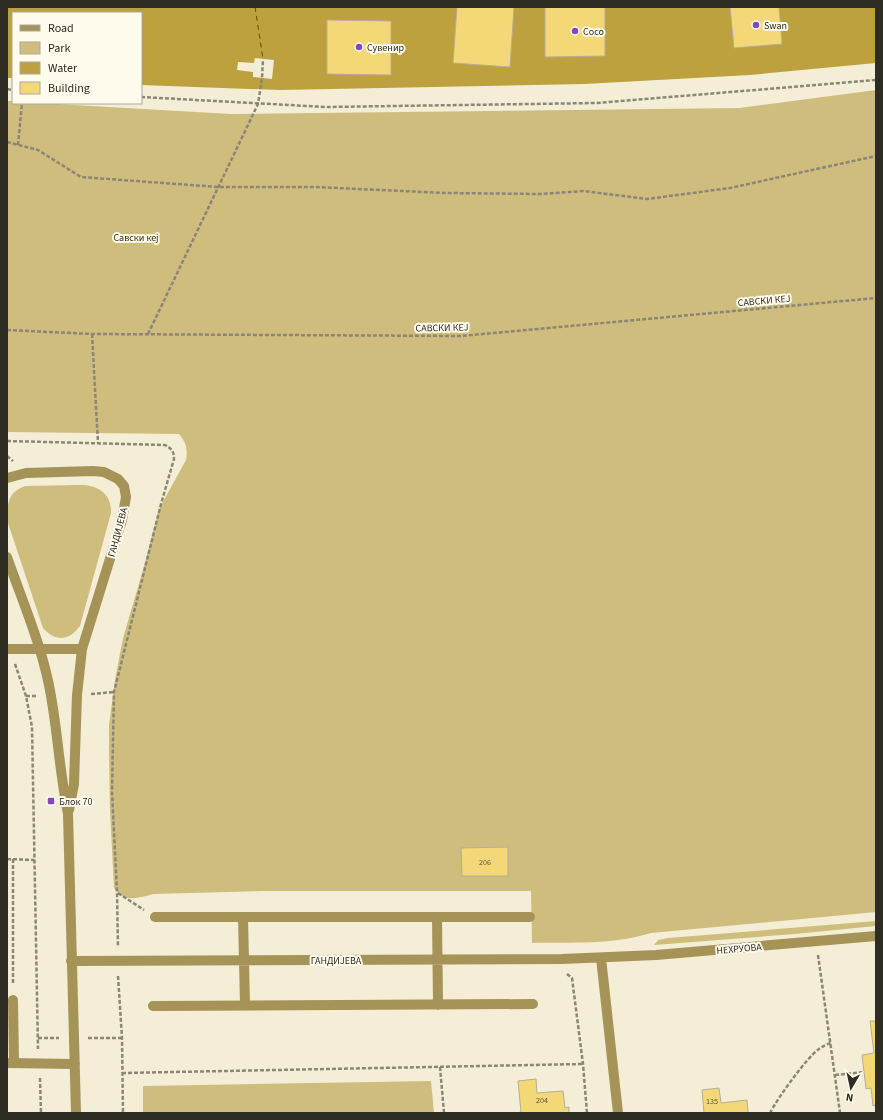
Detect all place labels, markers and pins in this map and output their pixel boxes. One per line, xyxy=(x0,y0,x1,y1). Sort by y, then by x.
place label: Swan xyxy=(764,19,787,33)
marker: Swan xyxy=(751,20,761,30)
place label: Coco xyxy=(583,25,604,39)
marker: Coco xyxy=(570,26,580,36)
place label: Сувенир xyxy=(367,41,405,55)
marker: Сувенир xyxy=(354,42,364,52)
place label: Блок 70 xyxy=(59,795,92,809)
marker: Блок 70 xyxy=(46,796,56,806)

